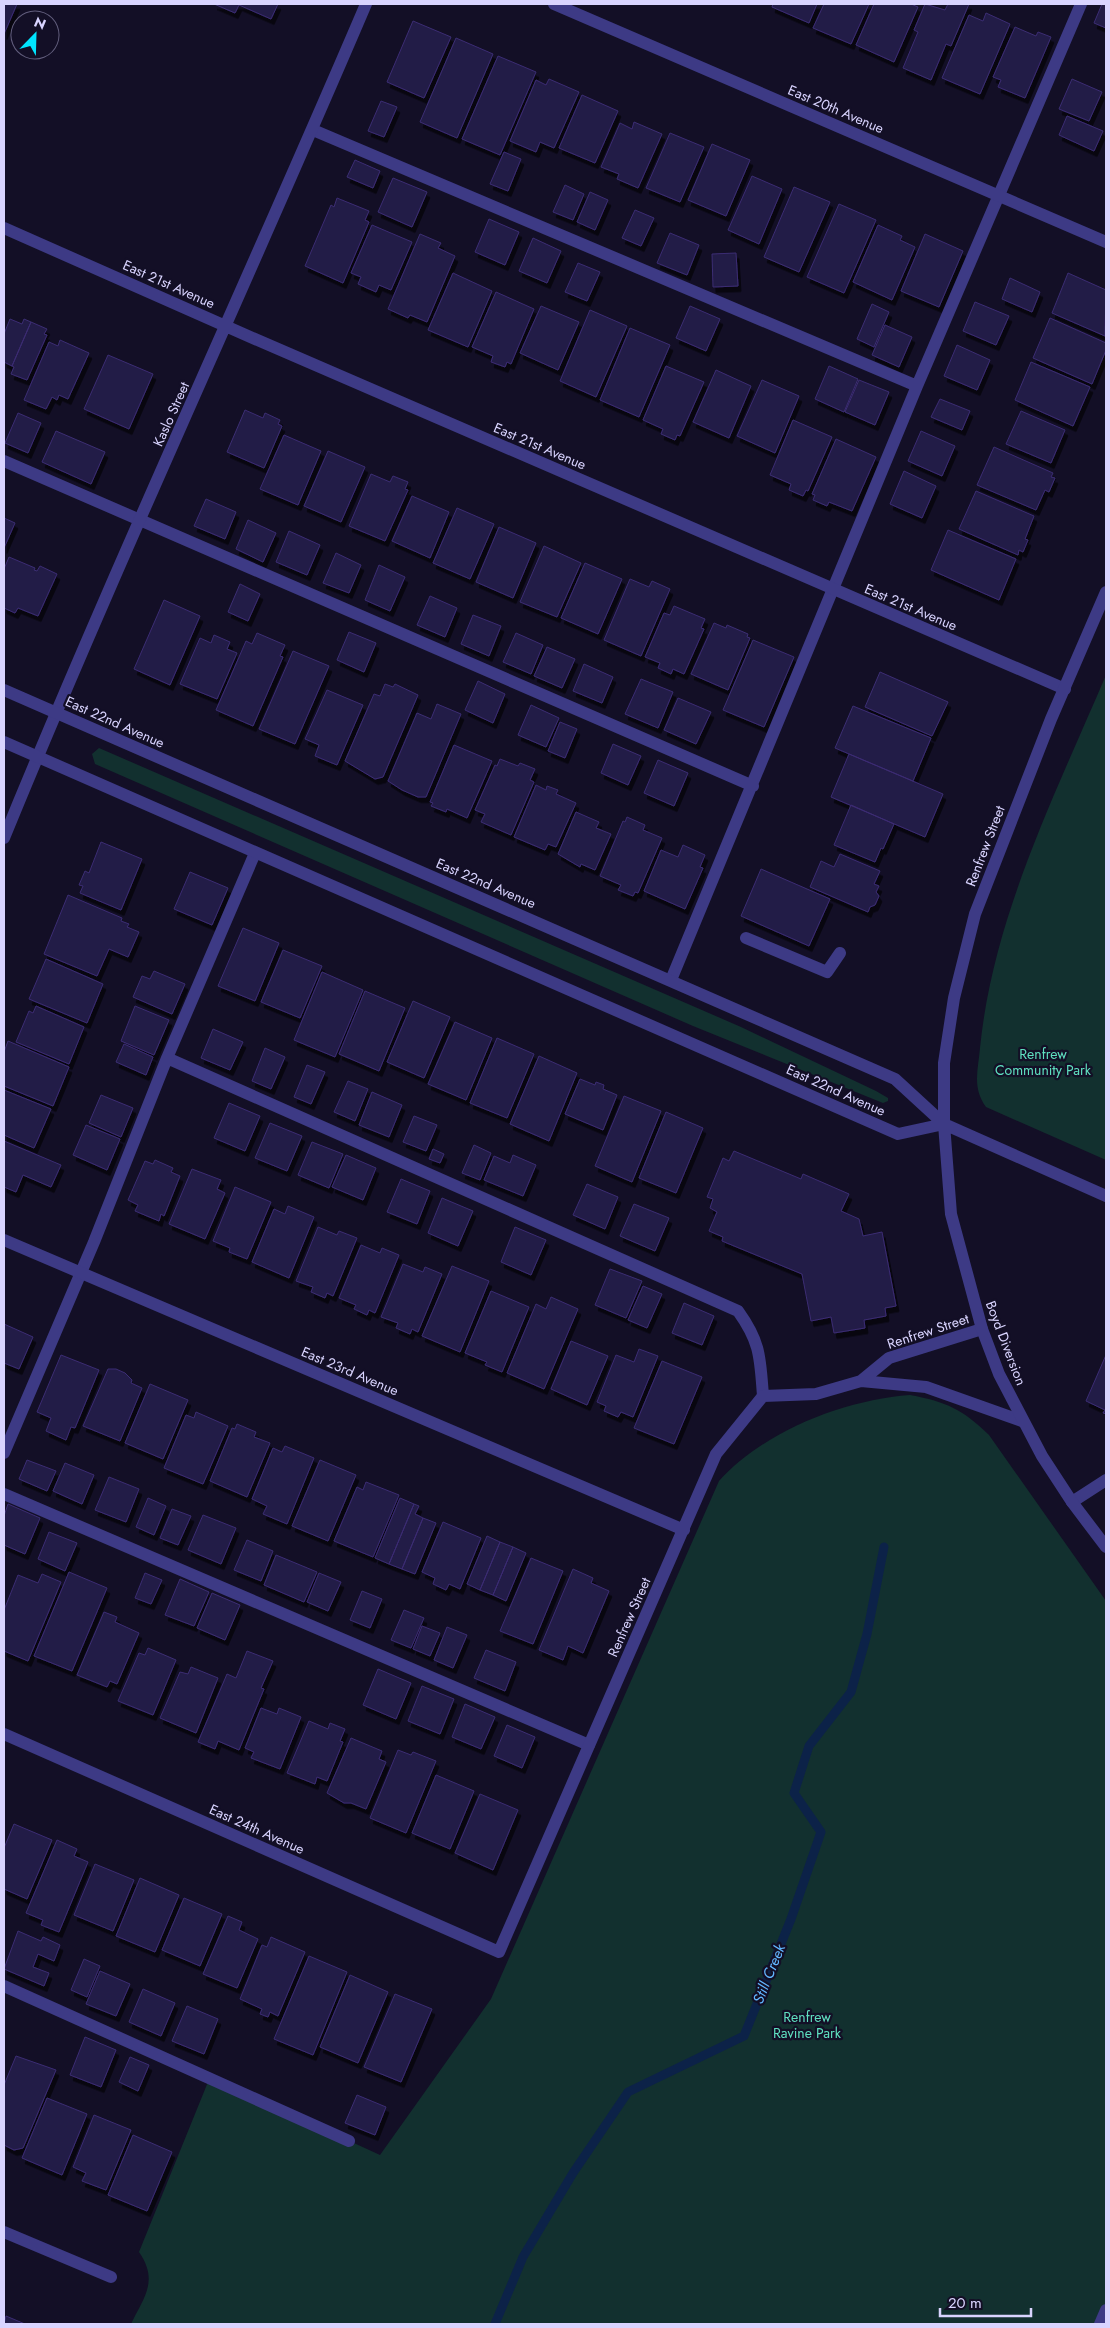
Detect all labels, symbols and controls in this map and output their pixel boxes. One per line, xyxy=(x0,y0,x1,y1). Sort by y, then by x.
north arrow xyxy=(10,10,60,60)
text: N xyxy=(31,12,49,34)
street label: East 20th Avenue xyxy=(785,80,887,138)
street label: East 21st Avenue xyxy=(120,255,218,313)
street label: Kaslo Street xyxy=(148,378,194,449)
street label: East 21st Avenue xyxy=(491,418,589,474)
street label: East 21st Avenue xyxy=(862,579,960,635)
street label: East 22nd Avenue xyxy=(62,691,168,753)
street label: Renfrew Street xyxy=(960,802,1010,889)
street label: East 22nd Avenue xyxy=(433,853,539,913)
park label: Renfrew Community Park xyxy=(995,1044,1092,1080)
street label: East 22nd Avenue xyxy=(783,1059,889,1121)
street label: Boyd Diversion xyxy=(981,1298,1031,1388)
street label: Renfrew Street xyxy=(884,1308,972,1354)
street label: East 23rd Avenue xyxy=(298,1342,402,1400)
street label: Renfrew Street xyxy=(603,1573,656,1660)
street label: East 24th Avenue xyxy=(206,1799,308,1859)
water label: Still Creek xyxy=(747,1940,791,2007)
park label: Renfrew Ravine Park xyxy=(773,2007,842,2043)
scale bar xyxy=(940,2286,1031,2318)
text: 20 m xyxy=(948,2292,982,2314)

